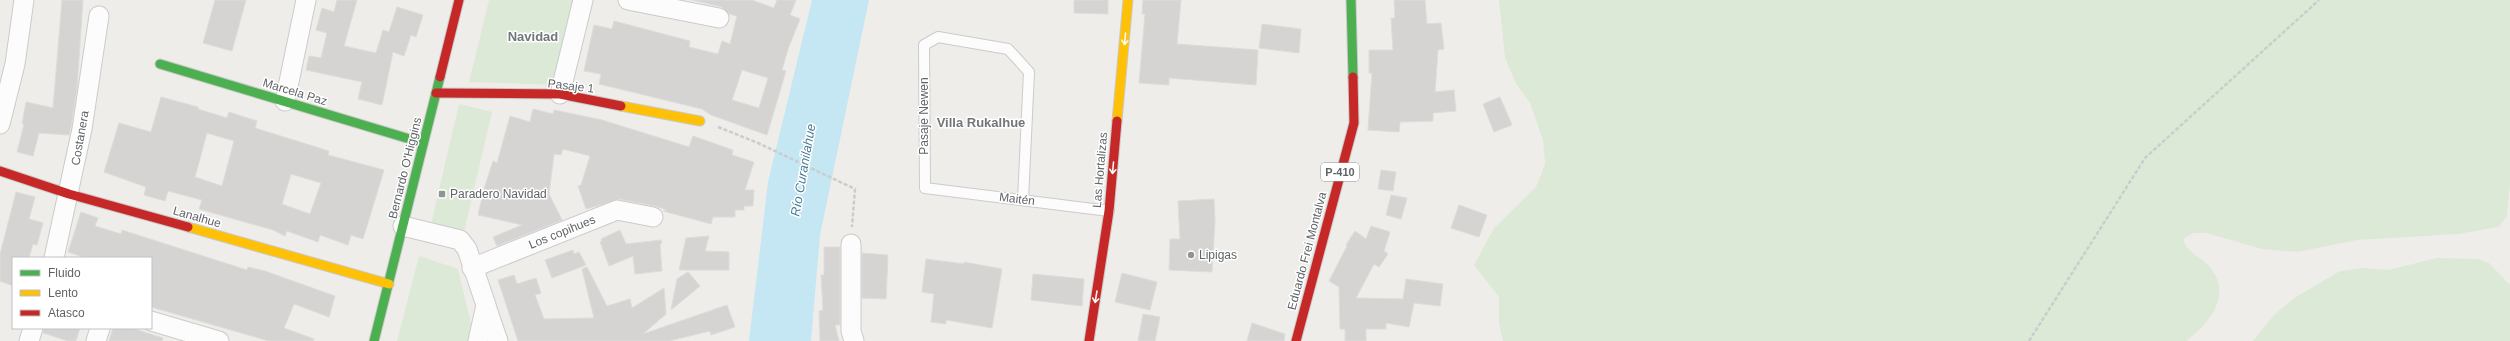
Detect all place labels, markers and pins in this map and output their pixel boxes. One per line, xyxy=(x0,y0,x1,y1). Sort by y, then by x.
place label: Paradero Navidad xyxy=(450,187,547,201)
marker: Paradero Navidad xyxy=(437,189,447,199)
place label: Lipigas xyxy=(1199,248,1237,262)
marker: Lipigas xyxy=(1186,250,1196,260)

